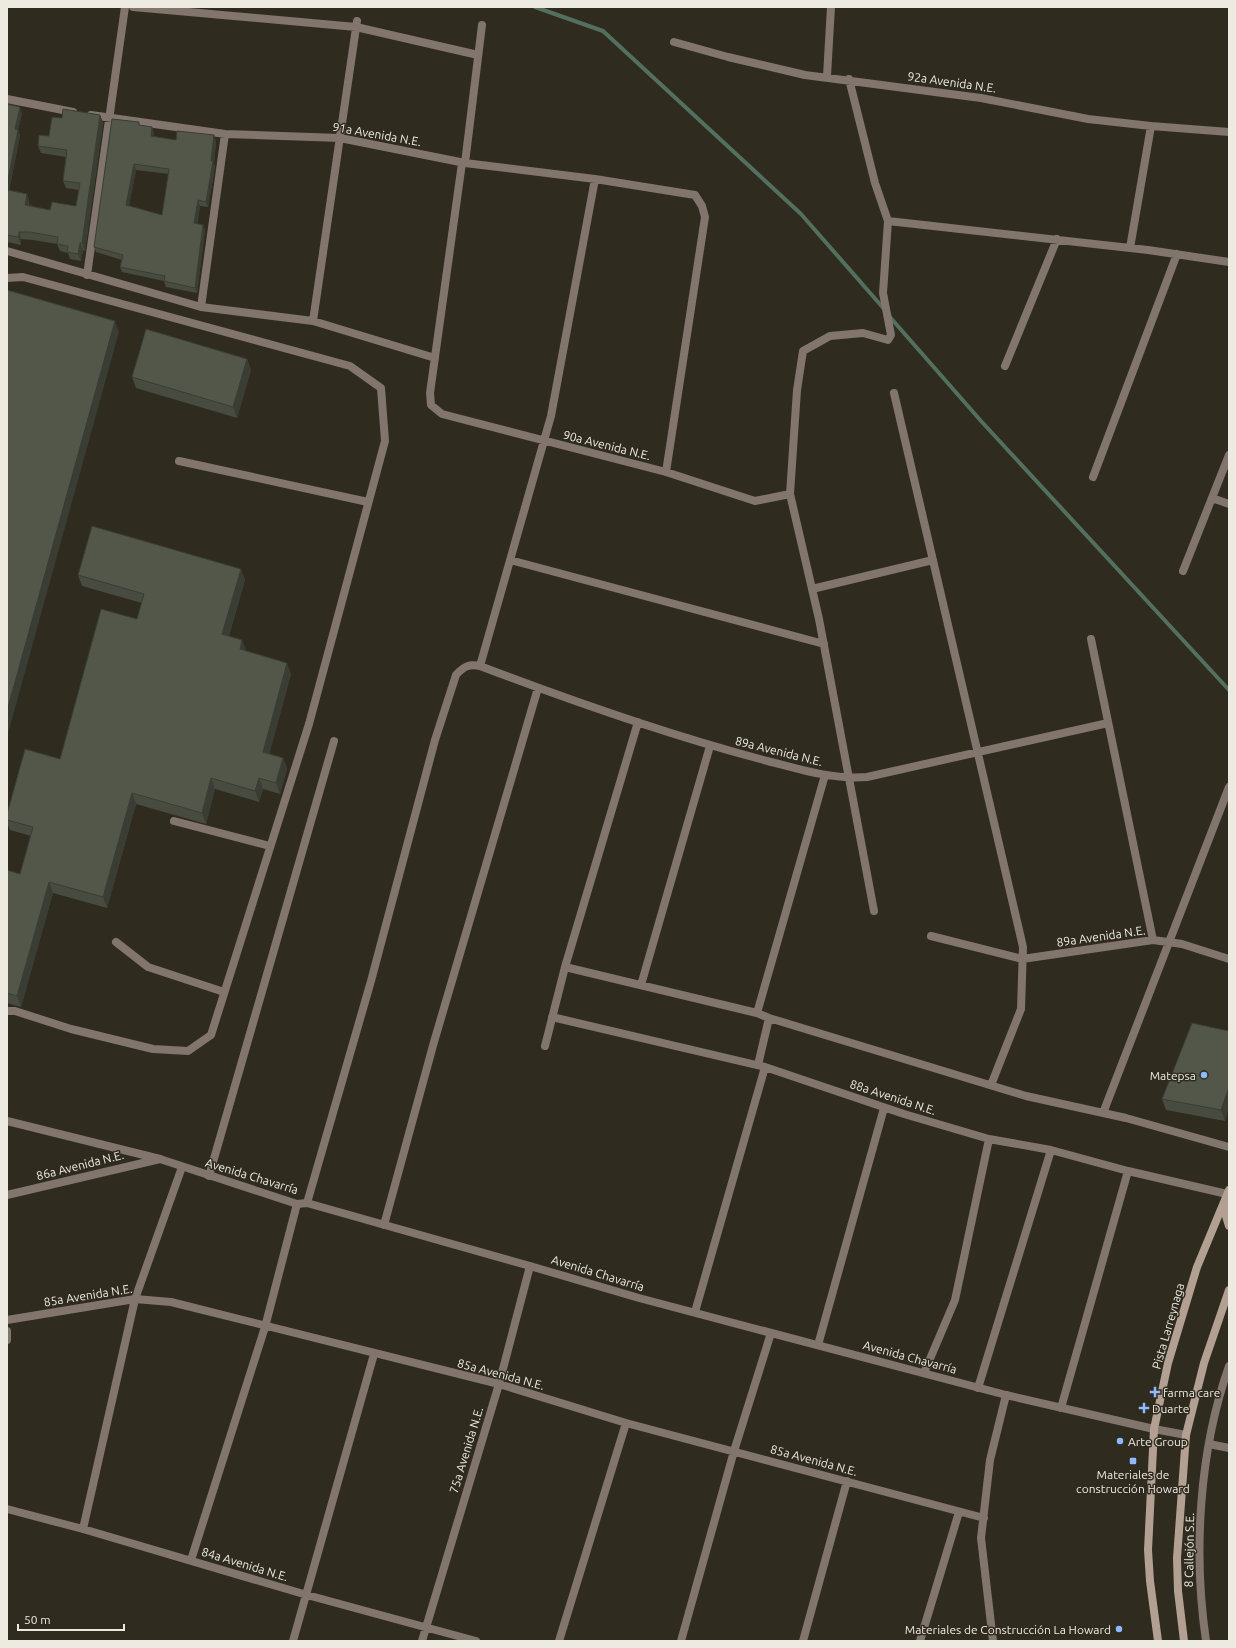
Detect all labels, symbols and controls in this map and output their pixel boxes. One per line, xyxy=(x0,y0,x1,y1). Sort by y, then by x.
street label: 92a Avenida N.E. xyxy=(907,69,997,95)
street label: 91a Avenida N.E. xyxy=(332,120,422,148)
street label: 90a Avenida N.E. xyxy=(562,428,652,462)
street label: 89a Avenida N.E. xyxy=(734,734,824,768)
street label: 89a Avenida N.E. xyxy=(1056,923,1146,949)
place label: Matepsa xyxy=(1150,1069,1196,1082)
marker: Matepsa xyxy=(1199,1070,1209,1080)
street label: 88a Avenida N.E. xyxy=(848,1077,938,1117)
street label: 86a Avenida N.E. xyxy=(35,1148,125,1182)
street label: Avenida Chavarría xyxy=(204,1156,300,1196)
street label: Avenida Chavarría xyxy=(550,1253,646,1293)
street label: 85a Avenida N.E. xyxy=(43,1282,133,1308)
street label: Pista Larreynaga xyxy=(1150,1282,1186,1370)
street label: Avenida Chavarría xyxy=(862,1338,958,1376)
street label: 85a Avenida N.E. xyxy=(456,1356,546,1392)
place label: farma care xyxy=(1163,1386,1220,1399)
marker: farma care xyxy=(1150,1387,1160,1397)
place label: Duarte xyxy=(1152,1402,1189,1415)
marker: Duarte xyxy=(1139,1403,1149,1413)
street label: 75a Avenida N.E. xyxy=(447,1405,485,1495)
place label: Arte Group xyxy=(1128,1435,1188,1448)
marker: Arte Group xyxy=(1115,1436,1125,1446)
street label: 85a Avenida N.E. xyxy=(769,1442,859,1478)
marker: Materiales de construcción Howard xyxy=(1128,1456,1138,1466)
place label: Materiales de construcción Howard xyxy=(1076,1468,1190,1495)
street label: 8 Callejón S.E. xyxy=(1182,1512,1196,1587)
street label: 84a Avenida N.E. xyxy=(200,1545,290,1583)
scale bar xyxy=(18,1606,124,1632)
text: 50 m xyxy=(24,1613,51,1626)
place label: Materiales de Construcción La Howard xyxy=(905,1623,1111,1636)
marker: Materiales de Construcción La Howard xyxy=(1114,1624,1124,1634)

